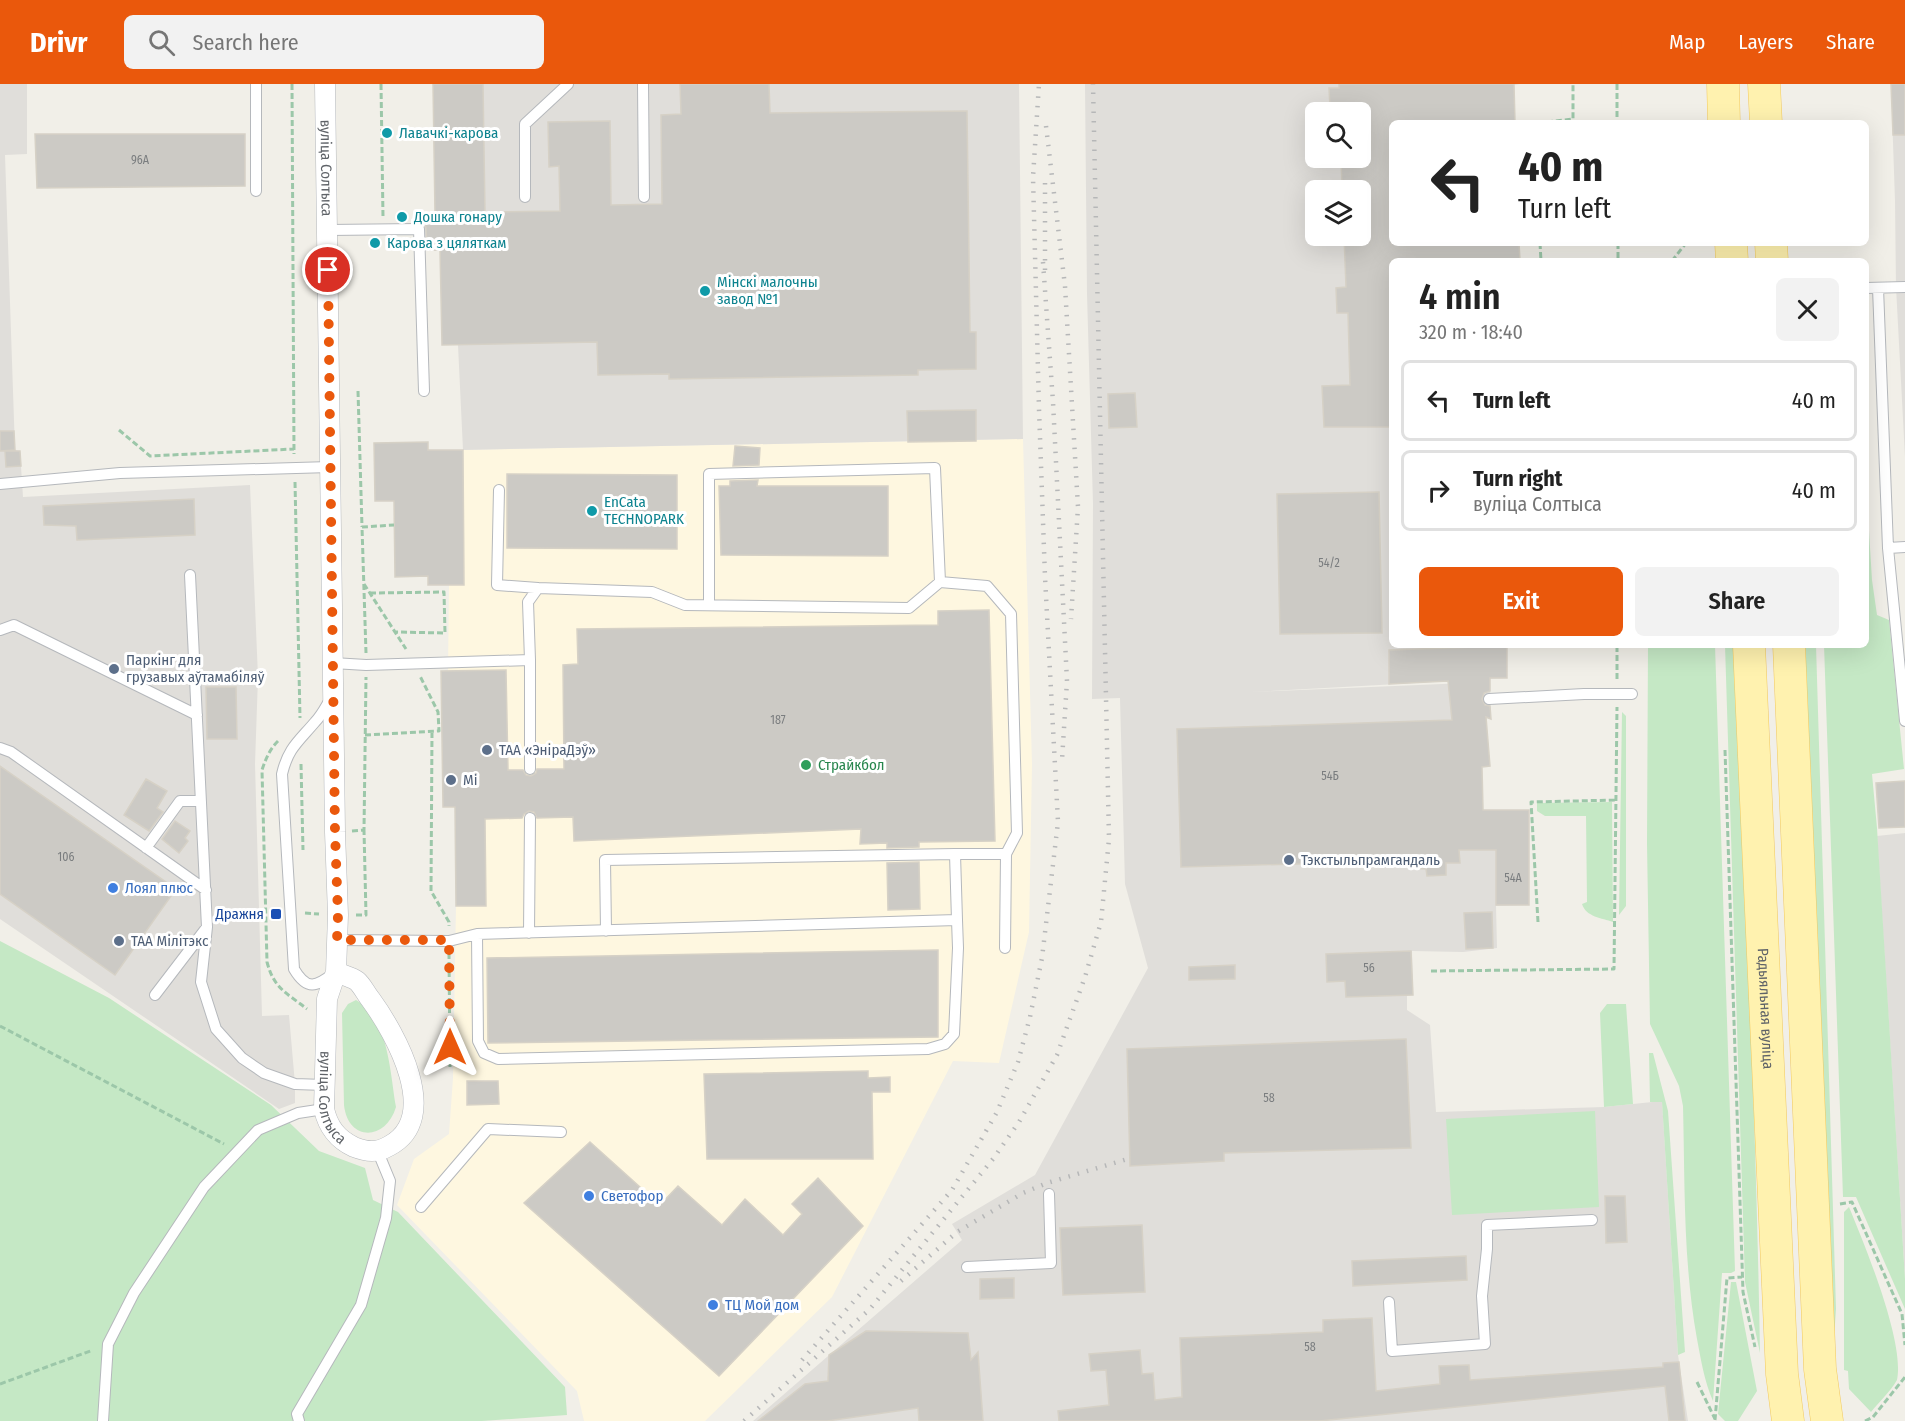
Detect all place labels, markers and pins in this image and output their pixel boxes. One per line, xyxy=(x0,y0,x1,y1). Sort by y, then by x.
place label: Лавачкі-карова xyxy=(399,124,498,142)
marker: Лавачкі-карова xyxy=(380,126,394,140)
place label: Дошка гонару xyxy=(413,208,502,226)
marker: Дошка гонару xyxy=(395,210,409,224)
place label: Карова з цяляткам xyxy=(387,234,506,252)
marker: Карова з цяляткам xyxy=(368,236,382,250)
pin xyxy=(302,244,353,295)
place label: Мінскі малочны завод №1 xyxy=(717,273,818,308)
marker: Мінскі малочны завод №1 xyxy=(698,284,712,298)
place label: EnCata TECHNOPARK xyxy=(604,493,684,528)
marker: EnCata TECHNOPARK xyxy=(585,504,599,518)
place label: Паркінг для грузавых аўтамабіляў xyxy=(126,651,265,686)
marker: Паркінг для грузавых аўтамабіляў xyxy=(107,662,121,676)
place label: ТАА «ЭніраДэў» xyxy=(499,741,596,759)
marker: ТАА «ЭніраДэў» xyxy=(480,743,494,757)
place label: Страйкбол xyxy=(818,756,884,774)
marker: Страйкбол xyxy=(799,758,813,772)
place label: Mi xyxy=(463,771,477,789)
marker: Mi xyxy=(444,773,458,787)
place label: Тэкстыльпрамгандаль xyxy=(1301,851,1440,869)
marker: Тэкстыльпрамгандаль xyxy=(1282,853,1296,867)
place label: Лоял плюс xyxy=(125,879,194,897)
marker: Лоял плюс xyxy=(106,881,120,895)
place label: Дражня xyxy=(214,905,264,923)
marker: Дражня xyxy=(269,907,283,921)
place label: ТАА Мілітэкс xyxy=(131,932,209,950)
marker: ТАА Мілітэкс xyxy=(112,934,126,948)
place label: Светофор xyxy=(601,1187,663,1205)
marker: Светофор xyxy=(582,1189,596,1203)
place label: ТЦ Мой дом xyxy=(725,1296,799,1314)
marker: ТЦ Мой дом xyxy=(706,1298,720,1312)

